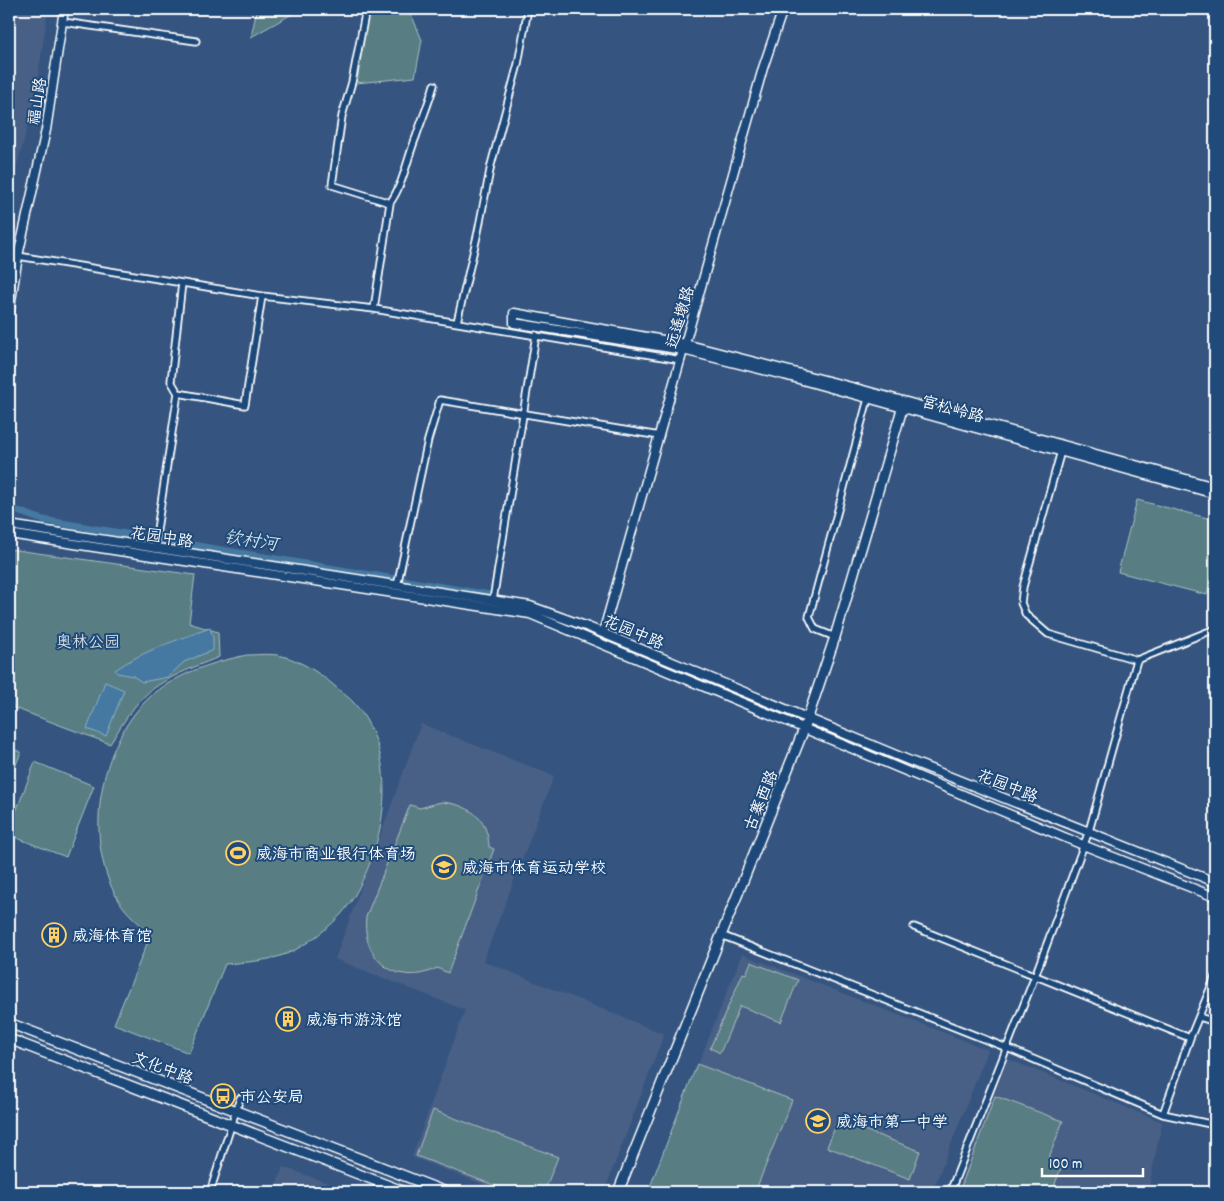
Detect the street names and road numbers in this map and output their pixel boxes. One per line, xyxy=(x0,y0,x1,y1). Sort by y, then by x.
street label: 福山路 xyxy=(23,76,54,127)
street label: 远遥墩路 xyxy=(662,284,701,352)
street label: 宫松岭路 xyxy=(918,391,986,430)
street label: 花园中路 xyxy=(128,522,195,555)
street label: 花园中路 xyxy=(599,610,667,656)
street label: 花园中路 xyxy=(973,765,1041,810)
street label: 古寨西路 xyxy=(740,767,785,835)
street label: 文化中路 xyxy=(128,1047,196,1092)

